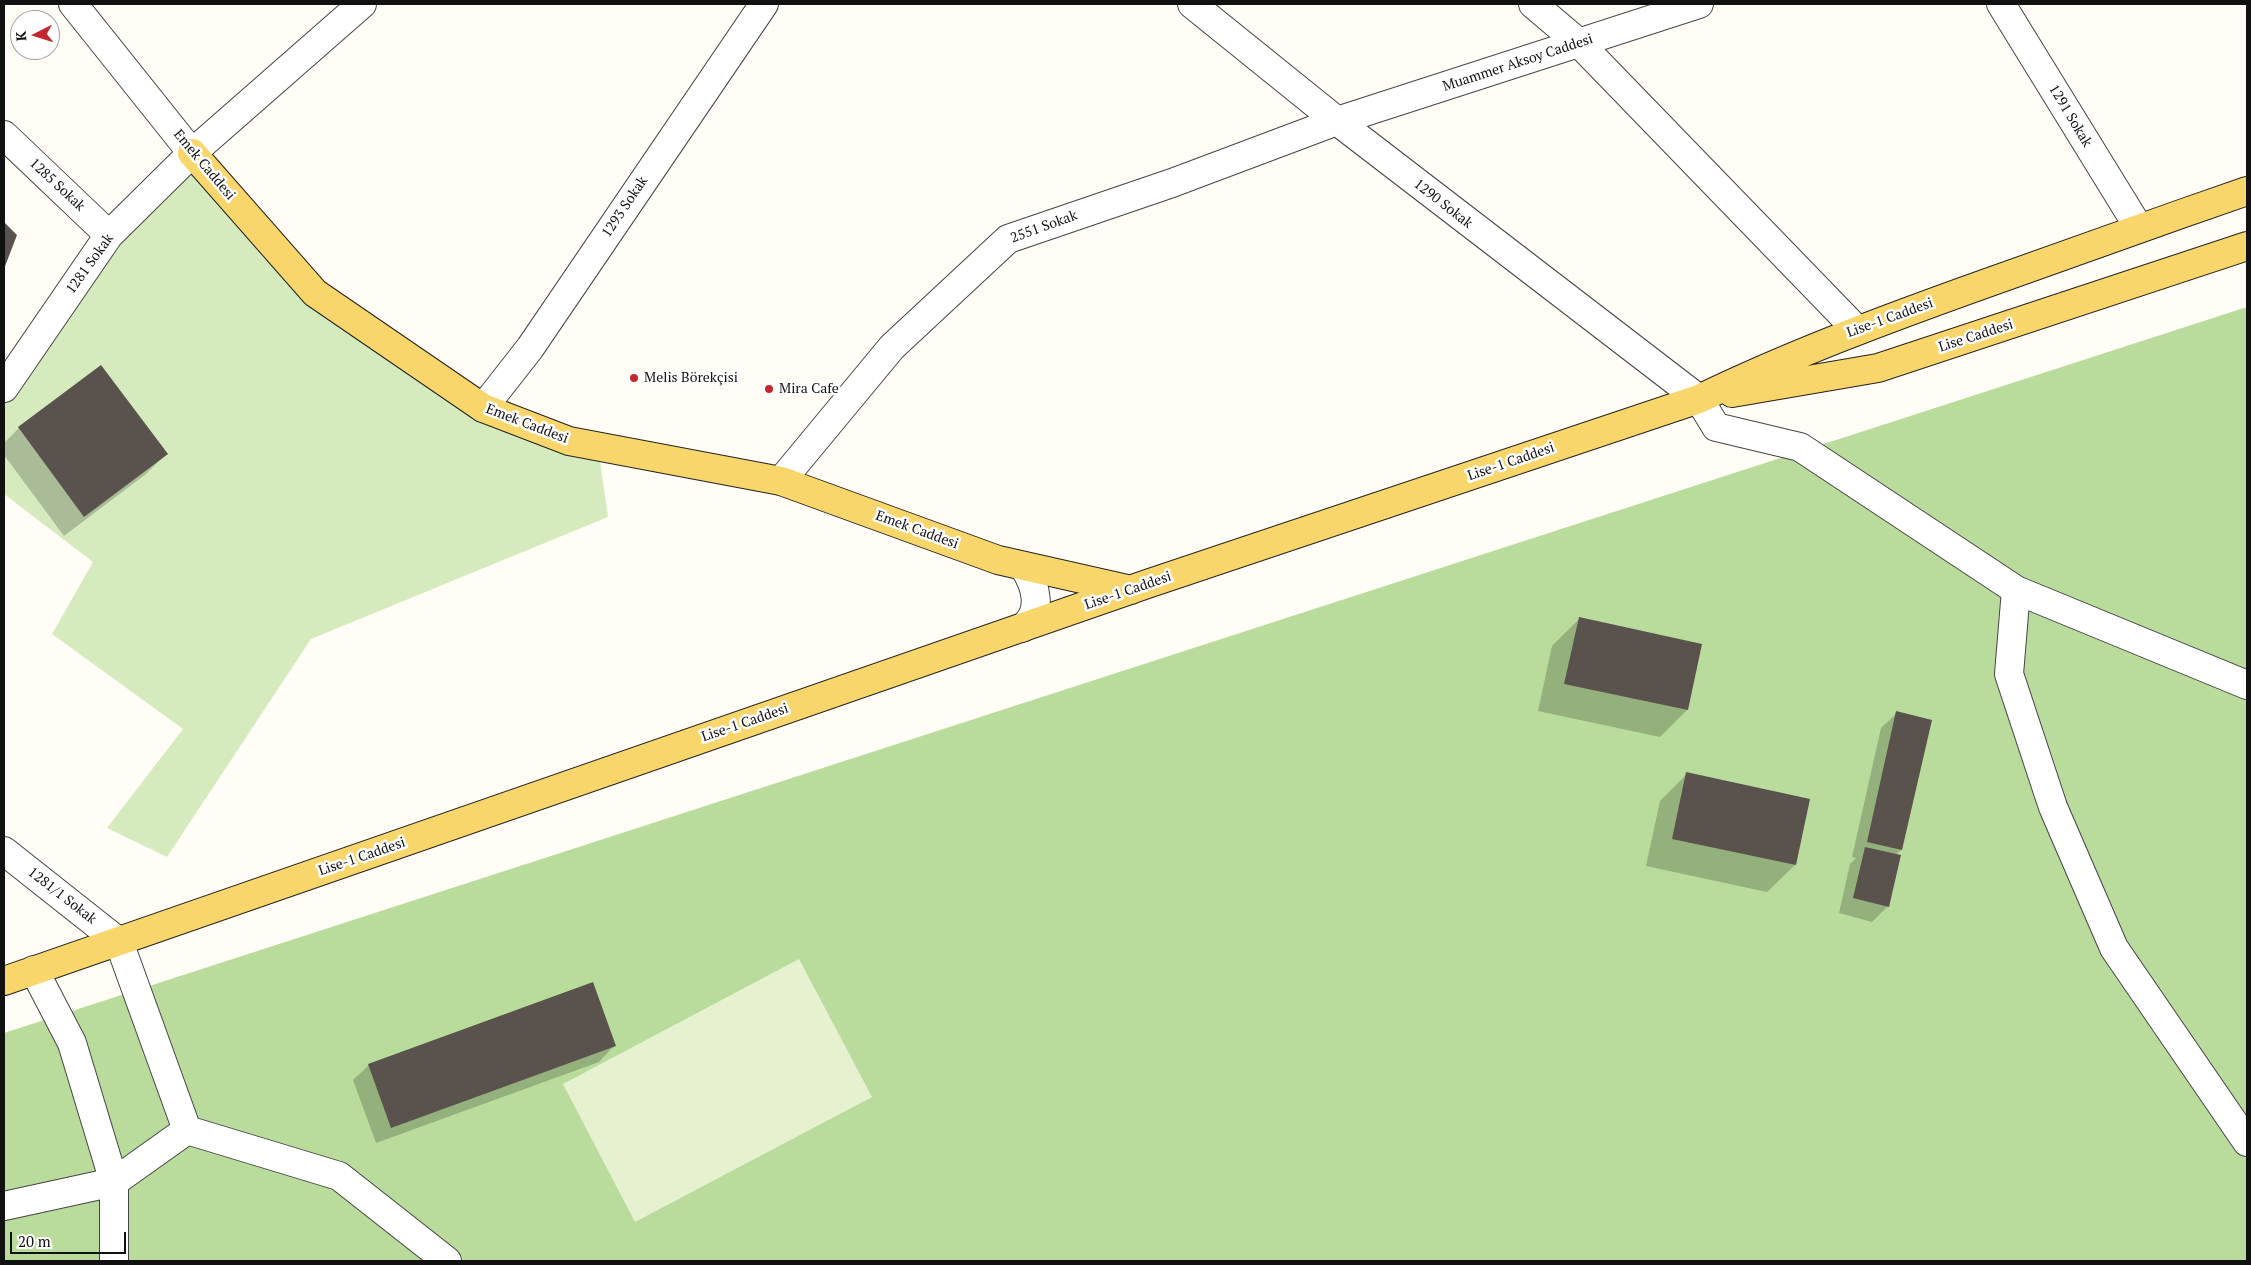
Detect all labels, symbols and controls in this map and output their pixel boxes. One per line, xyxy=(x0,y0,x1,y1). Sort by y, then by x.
north arrow xyxy=(10,10,60,60)
text: K xyxy=(11,30,30,42)
street label: Muammer Aksoy Caddesi xyxy=(1441,31,1595,95)
street label: 1291 Sokak xyxy=(2045,82,2095,150)
street label: Emek Caddesi xyxy=(170,126,238,204)
street label: 1285 Sokak xyxy=(26,155,88,215)
street label: 1293 Sokak xyxy=(598,173,652,241)
street label: 1290 Sokak xyxy=(1410,176,1476,232)
street label: 2551 Sokak xyxy=(1008,207,1080,247)
street label: 1281 Sokak xyxy=(63,231,117,297)
street label: Lise-1 Caddesi xyxy=(1844,295,1936,341)
street label: Lise Caddesi xyxy=(1937,316,2015,356)
place label: Melis Börekçisi xyxy=(644,370,738,386)
marker: Melis Börekçisi xyxy=(628,372,640,384)
place label: Mira Cafe xyxy=(779,381,839,397)
marker: Mira Cafe xyxy=(763,383,775,395)
street label: Emek Caddesi xyxy=(483,401,571,447)
street label: Lise-1 Caddesi xyxy=(1465,439,1557,485)
street label: Emek Caddesi xyxy=(873,507,961,553)
street label: Lise-1 Caddesi xyxy=(1082,568,1174,614)
street label: Lise-1 Caddesi xyxy=(699,700,791,746)
street label: Lise-1 Caddesi xyxy=(316,834,408,880)
street label: 1281/1 Sokak xyxy=(24,864,100,928)
scale bar xyxy=(12,1222,129,1254)
text: 20 m xyxy=(18,1231,51,1251)

